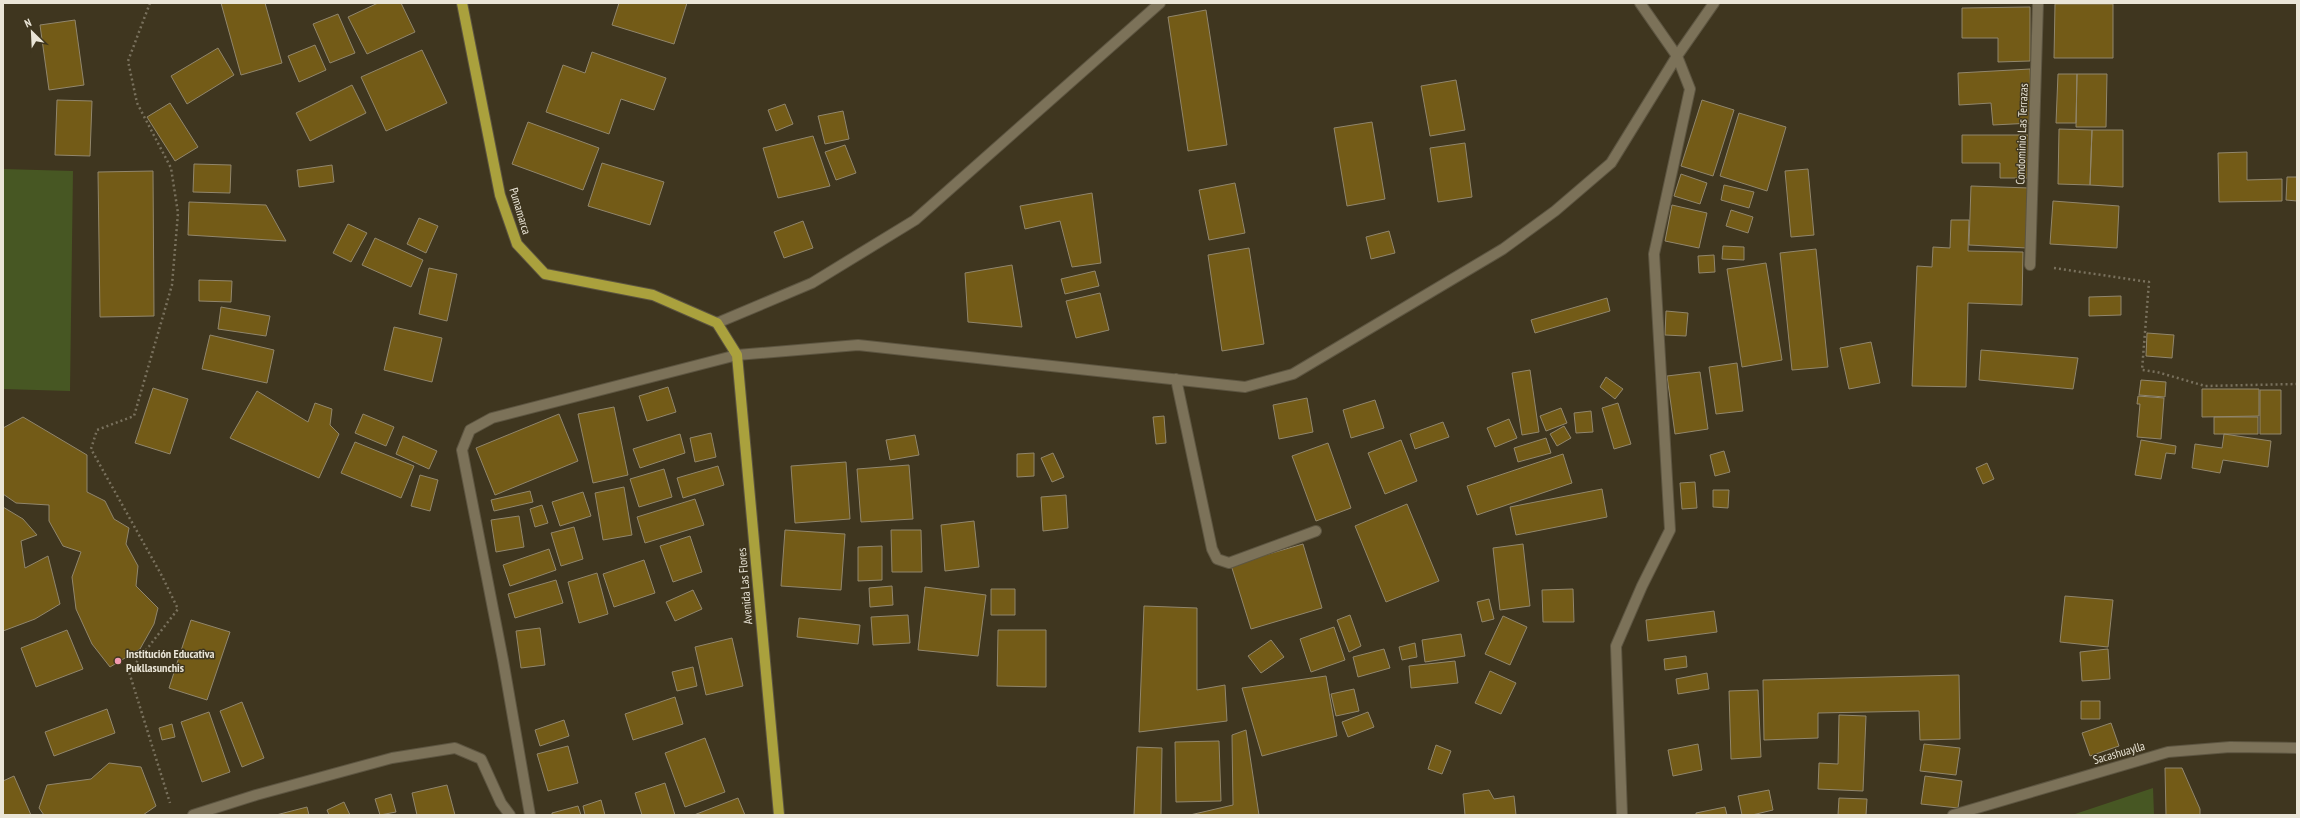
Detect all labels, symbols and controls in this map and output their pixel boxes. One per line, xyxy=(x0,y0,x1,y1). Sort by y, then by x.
north arrow xyxy=(12,12,52,52)
text: N xyxy=(22,15,34,30)
street label: Condominio Las Terrazas xyxy=(2012,83,2031,185)
street label: Pumamarca xyxy=(506,186,535,236)
street label: Avenida Las Flores xyxy=(734,547,755,625)
place label: Institución Educativa Pukllasunchis xyxy=(126,646,215,675)
marker: Institución Educativa Pukllasunchis xyxy=(113,656,123,666)
street label: Sacashuaylla xyxy=(2091,738,2147,767)

